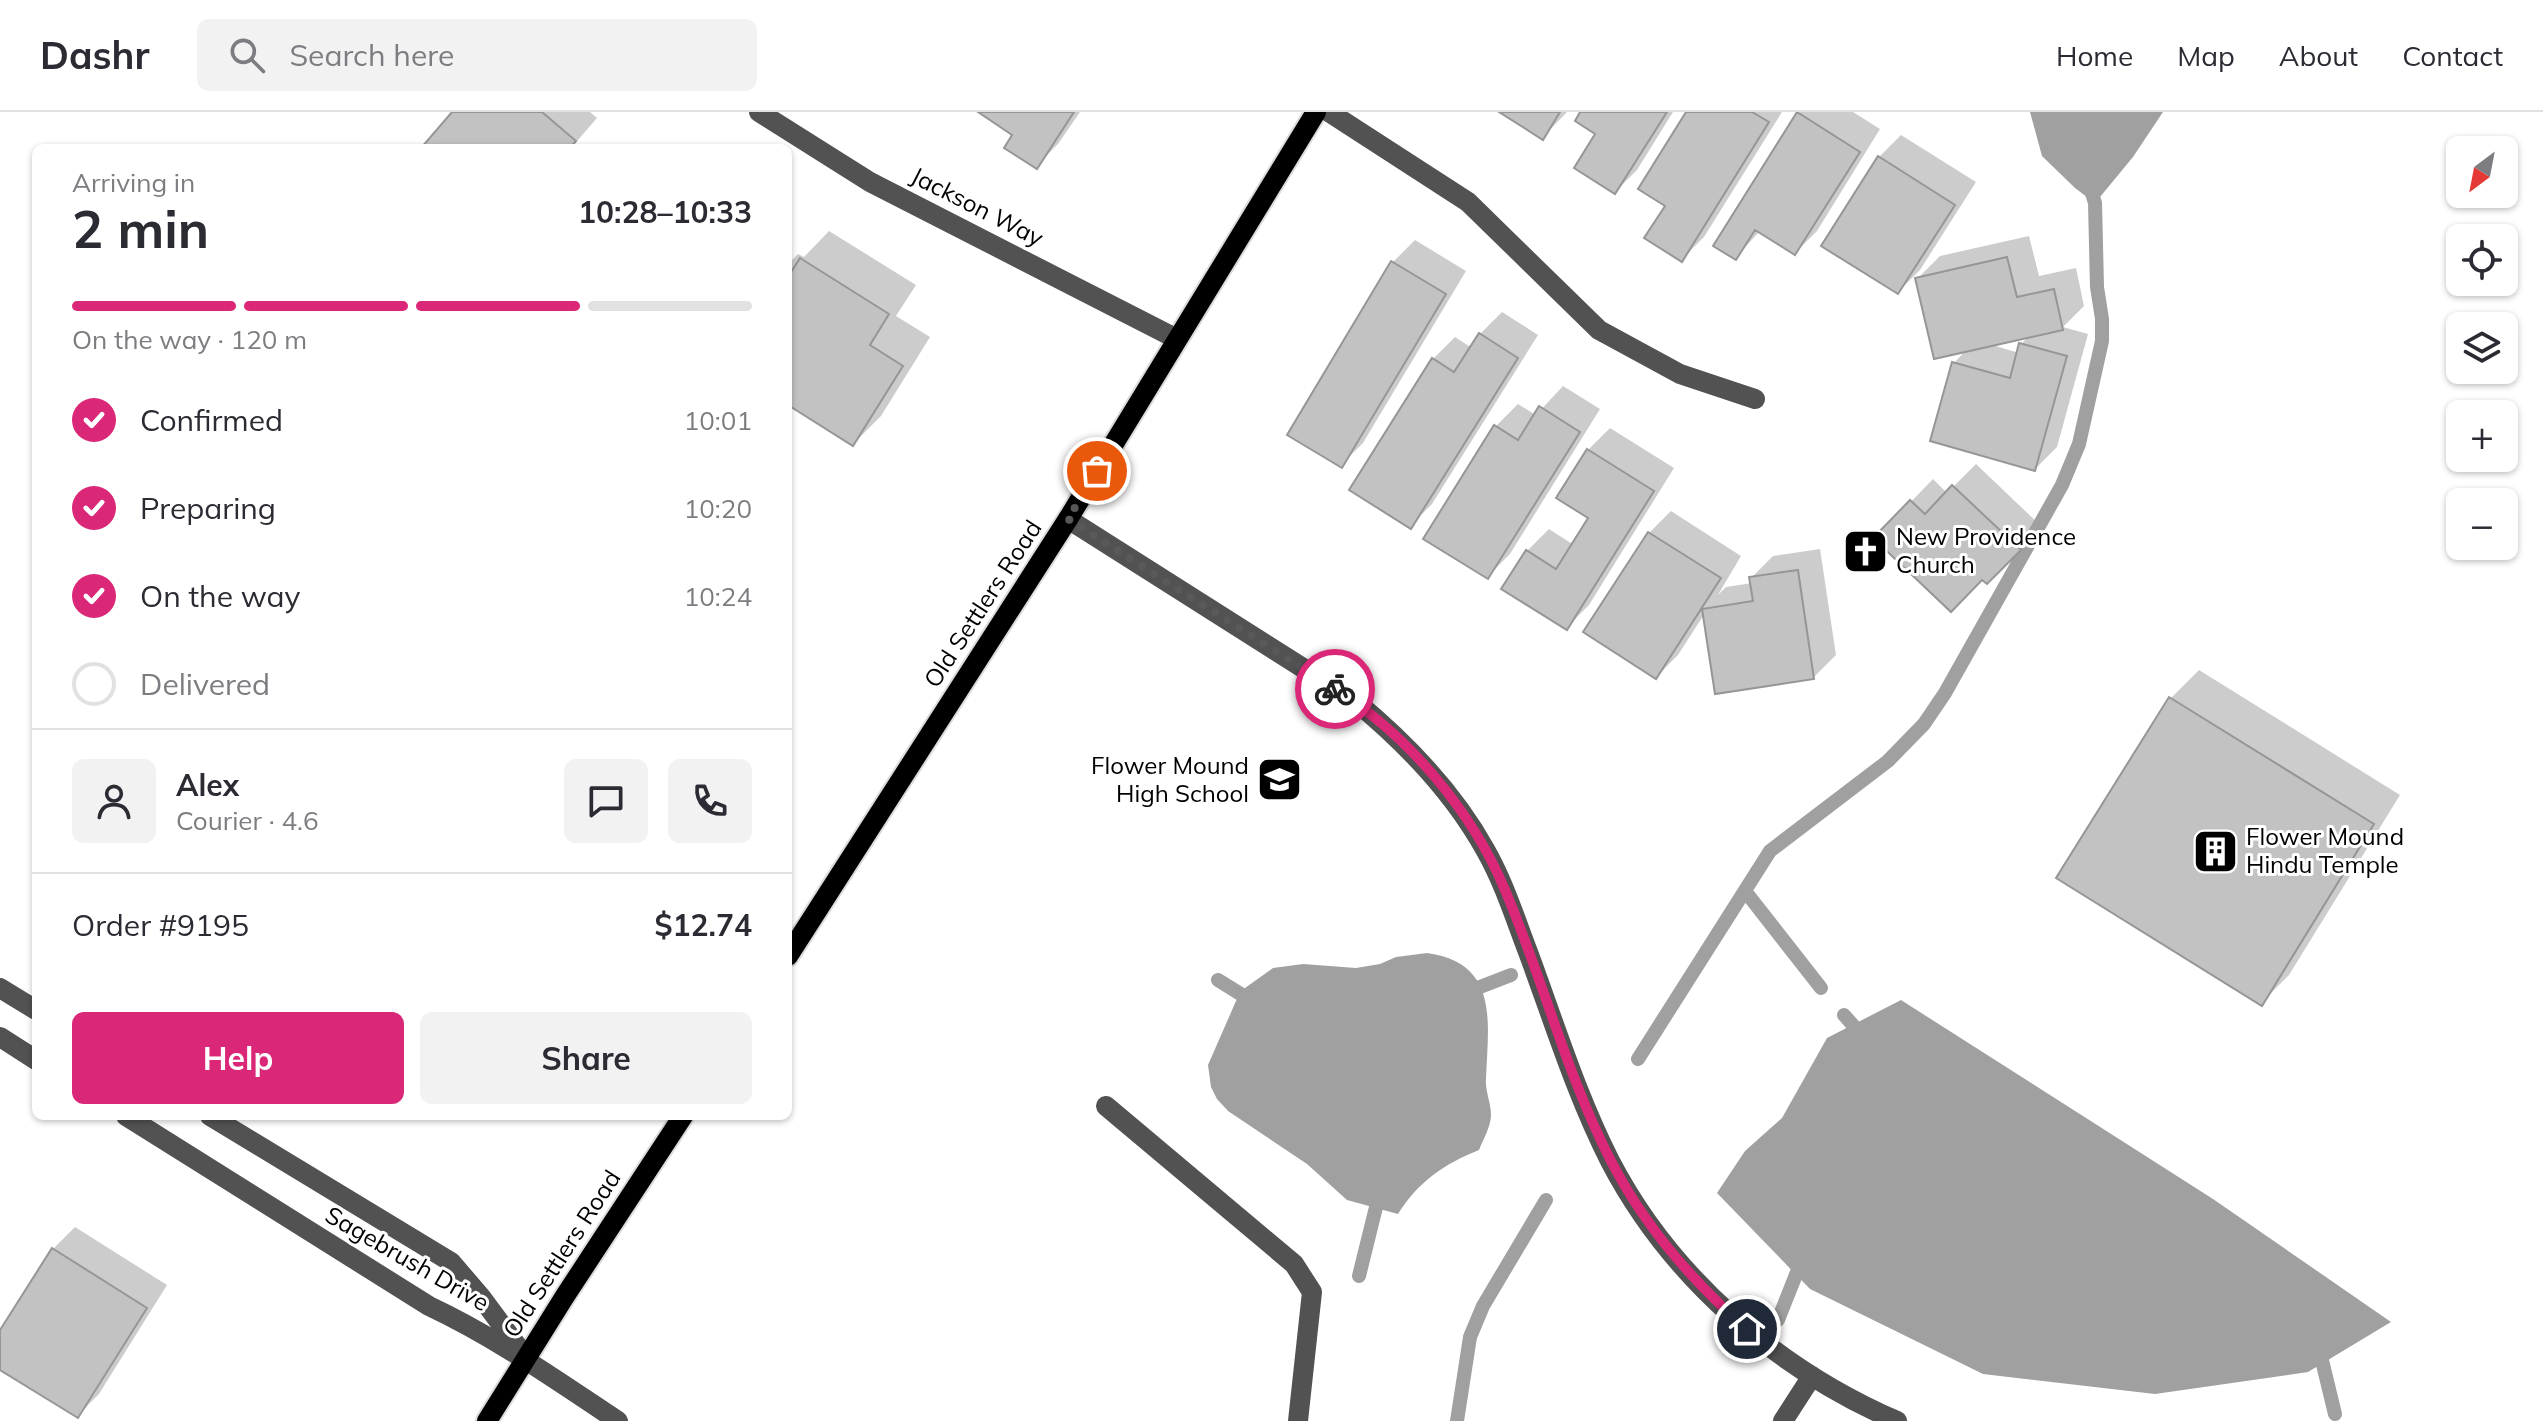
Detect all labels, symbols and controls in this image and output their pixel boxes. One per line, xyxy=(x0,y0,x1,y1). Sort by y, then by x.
search box xyxy=(197,19,757,91)
text: Dashr xyxy=(40,31,149,79)
icon: search xyxy=(225,33,269,77)
text: Search here xyxy=(289,36,454,74)
text: Home xyxy=(2056,38,2133,73)
text: Map xyxy=(2177,38,2235,73)
text: About xyxy=(2279,38,2358,73)
text: Contact xyxy=(2402,38,2503,73)
north arrow xyxy=(2446,136,2518,208)
map controls xyxy=(2446,136,2518,560)
street label: Jackson Way xyxy=(906,160,1049,252)
text: Arriving in xyxy=(72,166,195,199)
text: 10:28–10:33 xyxy=(578,193,752,231)
text: 2 min xyxy=(72,196,209,261)
button: locate xyxy=(2446,224,2518,296)
button: layers xyxy=(2446,312,2518,384)
text: On the way · 120 m xyxy=(72,323,307,356)
icon: check xyxy=(72,398,116,442)
button: + xyxy=(2446,400,2518,472)
text: Confirmed xyxy=(140,401,283,439)
text: 10:01 xyxy=(684,404,752,437)
pin xyxy=(1063,437,1131,505)
icon: bag xyxy=(1075,449,1119,493)
icon: check xyxy=(72,486,116,530)
button: − xyxy=(2446,488,2518,560)
text: Preparing xyxy=(140,489,276,527)
text: 10:20 xyxy=(684,492,752,525)
street label: Old Settlers Road xyxy=(917,514,1048,693)
place label: New Providence Church xyxy=(1896,521,2076,579)
church icon: New Providence Church xyxy=(1841,527,1889,575)
icon: check xyxy=(72,574,116,618)
text: On the way xyxy=(140,577,300,615)
text: 10:24 xyxy=(684,580,752,613)
courier xyxy=(1295,649,1375,729)
text: Delivered xyxy=(140,665,270,703)
icon: bike xyxy=(1313,667,1357,711)
place label: Flower Mound High School xyxy=(1091,750,1249,808)
school or university icon: Flower Mound High School xyxy=(1256,756,1304,804)
button: person xyxy=(72,759,156,843)
button: chat xyxy=(564,759,648,843)
button: phone xyxy=(668,759,752,843)
text: Alex xyxy=(176,766,239,804)
text: Courier · 4.6 xyxy=(176,804,319,837)
place label: Flower Mound Hindu Temple xyxy=(2246,821,2404,879)
building icon: Flower Mound Hindu Temple xyxy=(2191,827,2239,875)
text: Order #9195 xyxy=(72,906,249,944)
text: $12.74 xyxy=(655,906,752,944)
button: Help xyxy=(72,1012,404,1104)
button: Share xyxy=(420,1012,752,1104)
street label: Old Settlers Road xyxy=(496,1164,627,1343)
street label: Sagebrush Drive xyxy=(320,1199,495,1317)
pin xyxy=(1713,1295,1781,1363)
icon: home xyxy=(1725,1307,1769,1351)

